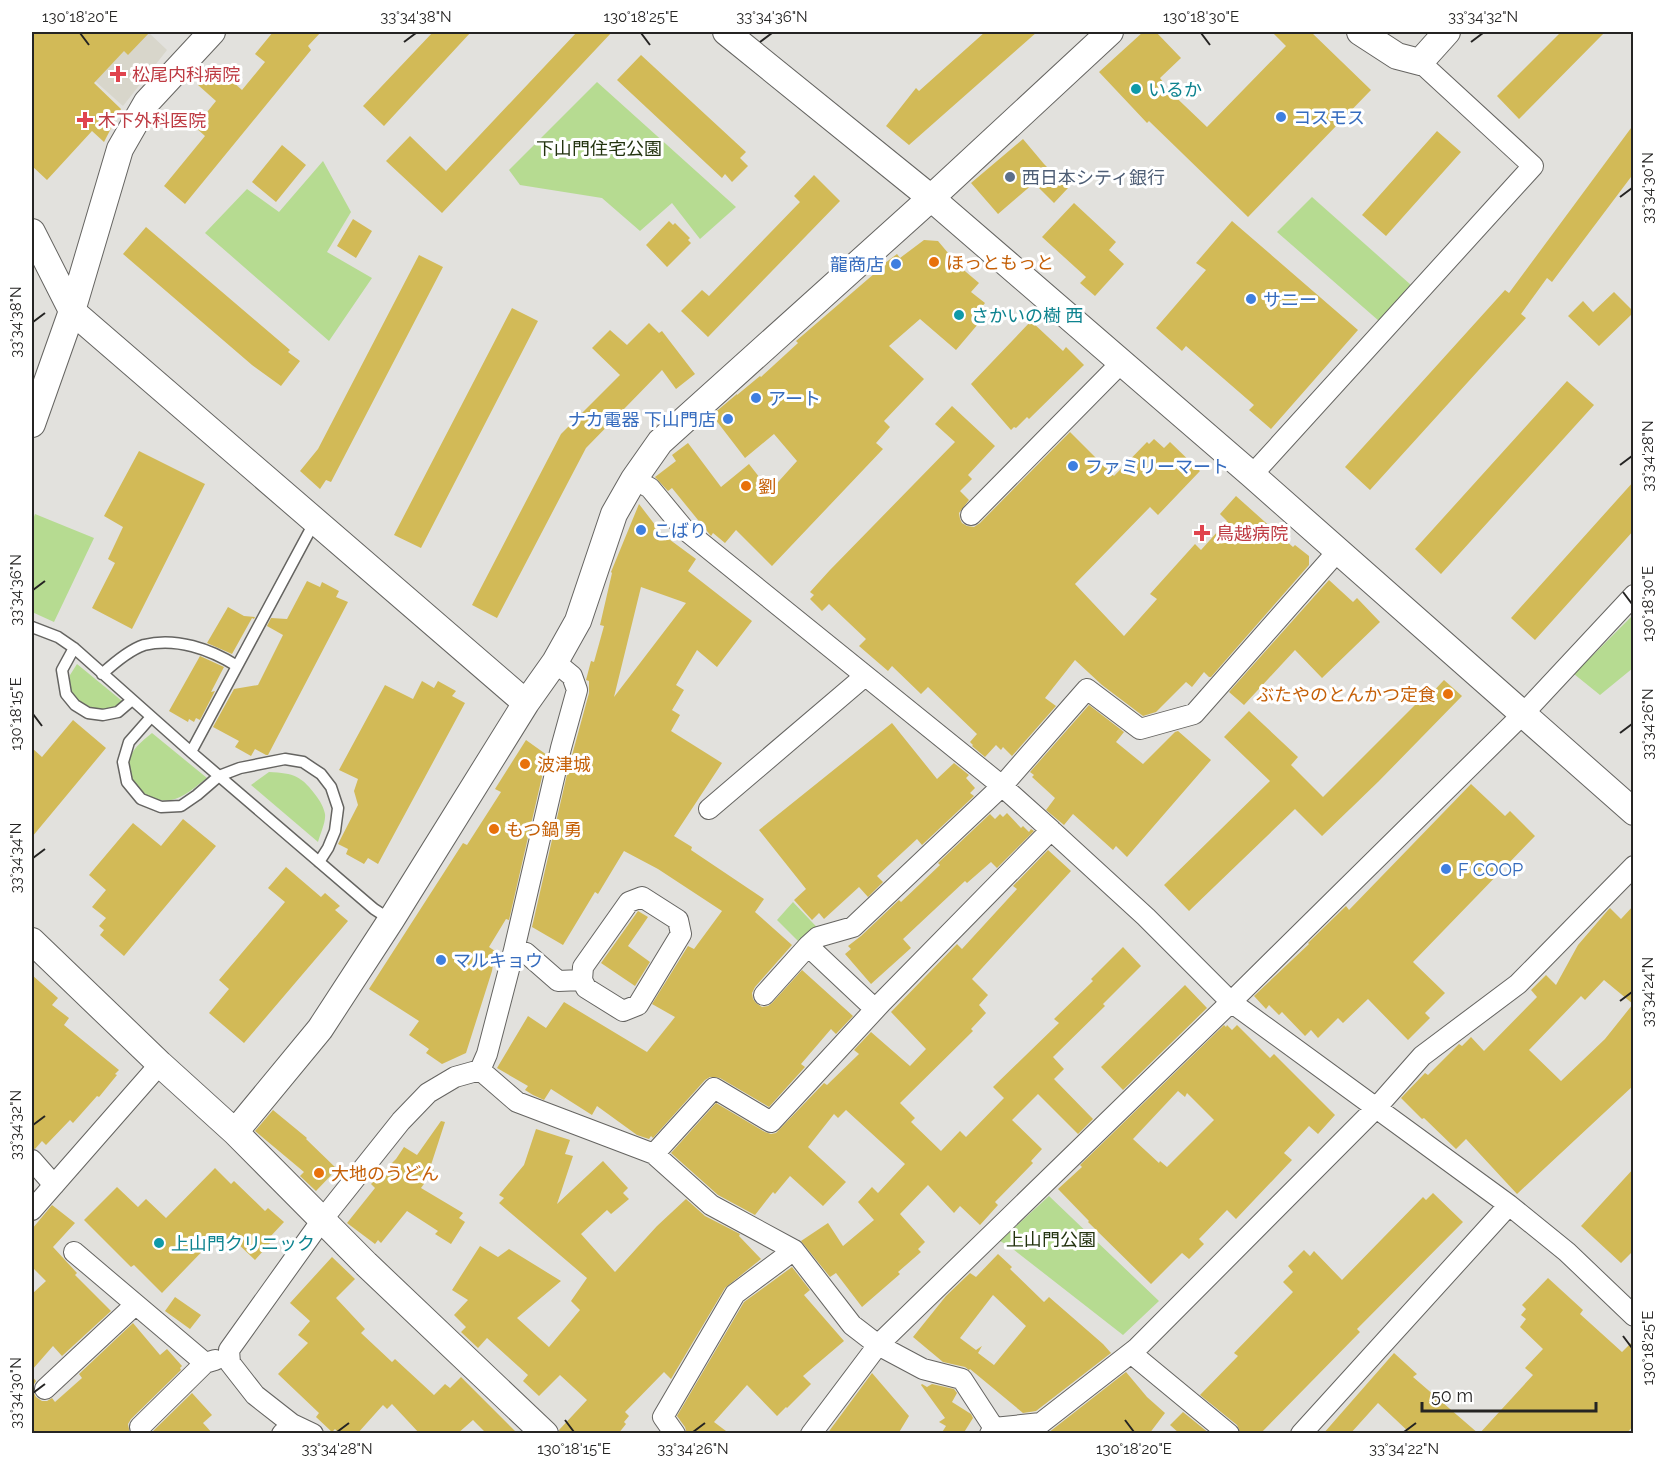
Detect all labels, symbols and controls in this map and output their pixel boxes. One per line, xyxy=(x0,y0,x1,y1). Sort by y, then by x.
text: 130°18'20"E xyxy=(42,8,118,26)
text: 33°34'38"N xyxy=(380,8,452,26)
text: 130°18'25"E xyxy=(603,8,679,26)
text: 33°34'36"N xyxy=(736,8,808,26)
text: 130°18'30"E xyxy=(1163,8,1239,26)
text: 33°34'32"N xyxy=(1448,8,1518,26)
place label: 松尾内科病院 xyxy=(132,64,240,85)
marker: 松尾内科病院 xyxy=(109,65,127,83)
place label: いるか xyxy=(1148,79,1202,100)
marker: いるか xyxy=(1129,82,1143,96)
place label: コスモス xyxy=(1293,107,1365,128)
place label: 木下外科医院 xyxy=(98,110,206,131)
marker: コスモス xyxy=(1274,110,1288,124)
marker: 木下外科医院 xyxy=(76,111,94,129)
park label: 下山門住宅公園 xyxy=(536,138,662,159)
text: 33°34'30"N xyxy=(1639,152,1657,224)
place label: 西日本シティ銀行 xyxy=(1022,167,1165,188)
marker: 西日本シティ銀行 xyxy=(1003,170,1017,184)
place label: ほっともっと xyxy=(946,252,1054,273)
place label: 龍商店 xyxy=(830,254,884,275)
marker: ほっともっと xyxy=(927,255,941,269)
marker: 龍商店 xyxy=(889,257,903,271)
text: 33°34'38"N xyxy=(7,286,25,358)
place label: サニー xyxy=(1263,289,1317,310)
marker: サニー xyxy=(1244,292,1258,306)
place label: さかいの樹 西 xyxy=(971,305,1084,326)
marker: さかいの樹 西 xyxy=(952,308,966,322)
place label: アート xyxy=(768,388,821,409)
marker: アート xyxy=(749,391,763,405)
place label: ナカ電器 下山門店 xyxy=(567,409,716,430)
marker: ナカ電器 下山門店 xyxy=(721,412,735,426)
text: 33°34'28"N xyxy=(1639,420,1657,492)
place label: ファミリーマート xyxy=(1085,456,1229,477)
marker: ファミリーマート xyxy=(1066,459,1080,473)
place label: 劉 xyxy=(758,476,776,497)
marker: 劉 xyxy=(739,479,753,493)
place label: こばり xyxy=(653,520,707,541)
marker: こばり xyxy=(634,523,648,537)
place label: 鳥越病院 xyxy=(1216,523,1288,544)
marker: 鳥越病院 xyxy=(1193,524,1211,542)
text: 33°34'36"N xyxy=(7,554,25,626)
text: 130°18'30"E xyxy=(1639,566,1657,642)
text: 130°18'15"E xyxy=(7,677,25,751)
place label: ぶたやのとんかつ定食 xyxy=(1256,684,1436,705)
marker: ぶたやのとんかつ定食 xyxy=(1441,687,1455,701)
text: 33°34'26"N xyxy=(1639,688,1657,760)
place label: 波津城 xyxy=(537,754,591,775)
marker: 波津城 xyxy=(518,757,532,771)
place label: もつ鍋 勇 xyxy=(506,819,582,840)
marker: もつ鍋 勇 xyxy=(487,822,501,836)
text: 33°34'34"N xyxy=(7,823,25,893)
place label: F COOP xyxy=(1458,859,1523,880)
marker: F COOP xyxy=(1439,862,1453,876)
place label: マルキョウ xyxy=(453,950,543,971)
marker: マルキョウ xyxy=(434,953,448,967)
text: 33°34'24"N xyxy=(1639,957,1657,1027)
text: 33°34'32"N xyxy=(7,1090,25,1160)
place label: 大地のうどん xyxy=(331,1163,439,1184)
marker: 大地のうどん xyxy=(312,1166,326,1180)
park label: 上山門公園 xyxy=(1006,1229,1096,1250)
place label: 上山門クリニック xyxy=(171,1233,315,1254)
marker: 上山門クリニック xyxy=(152,1236,166,1250)
text: 130°18'25"E xyxy=(1639,1310,1657,1386)
text: 33°34'30"N xyxy=(7,1357,25,1429)
scale bar xyxy=(1422,1375,1596,1413)
text: 50 m xyxy=(1431,1385,1473,1406)
text: 33°34'28"N xyxy=(301,1440,373,1458)
text: 130°18'15"E xyxy=(537,1440,611,1458)
text: 33°34'26"N xyxy=(657,1440,729,1458)
text: 130°18'20"E xyxy=(1096,1440,1172,1458)
text: 33°34'22"N xyxy=(1369,1440,1439,1458)

